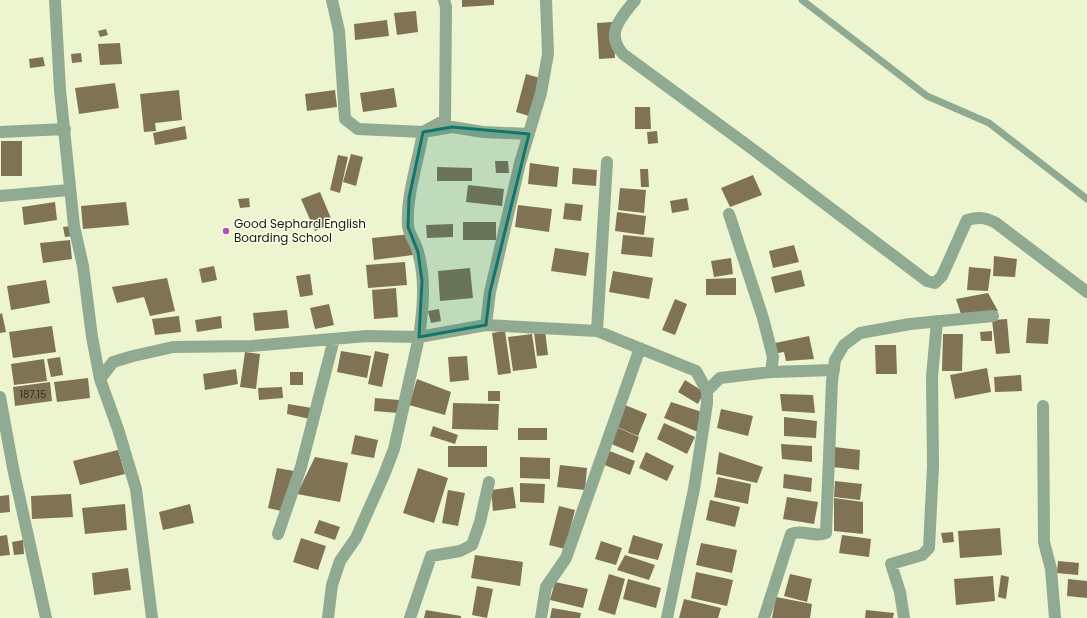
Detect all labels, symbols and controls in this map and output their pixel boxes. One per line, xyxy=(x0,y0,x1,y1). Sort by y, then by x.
place label: Good Sephard English Boarding School xyxy=(234,215,366,246)
marker: Good Sephard English Boarding School xyxy=(221,226,231,236)
house number: 187.15 xyxy=(20,387,46,402)

